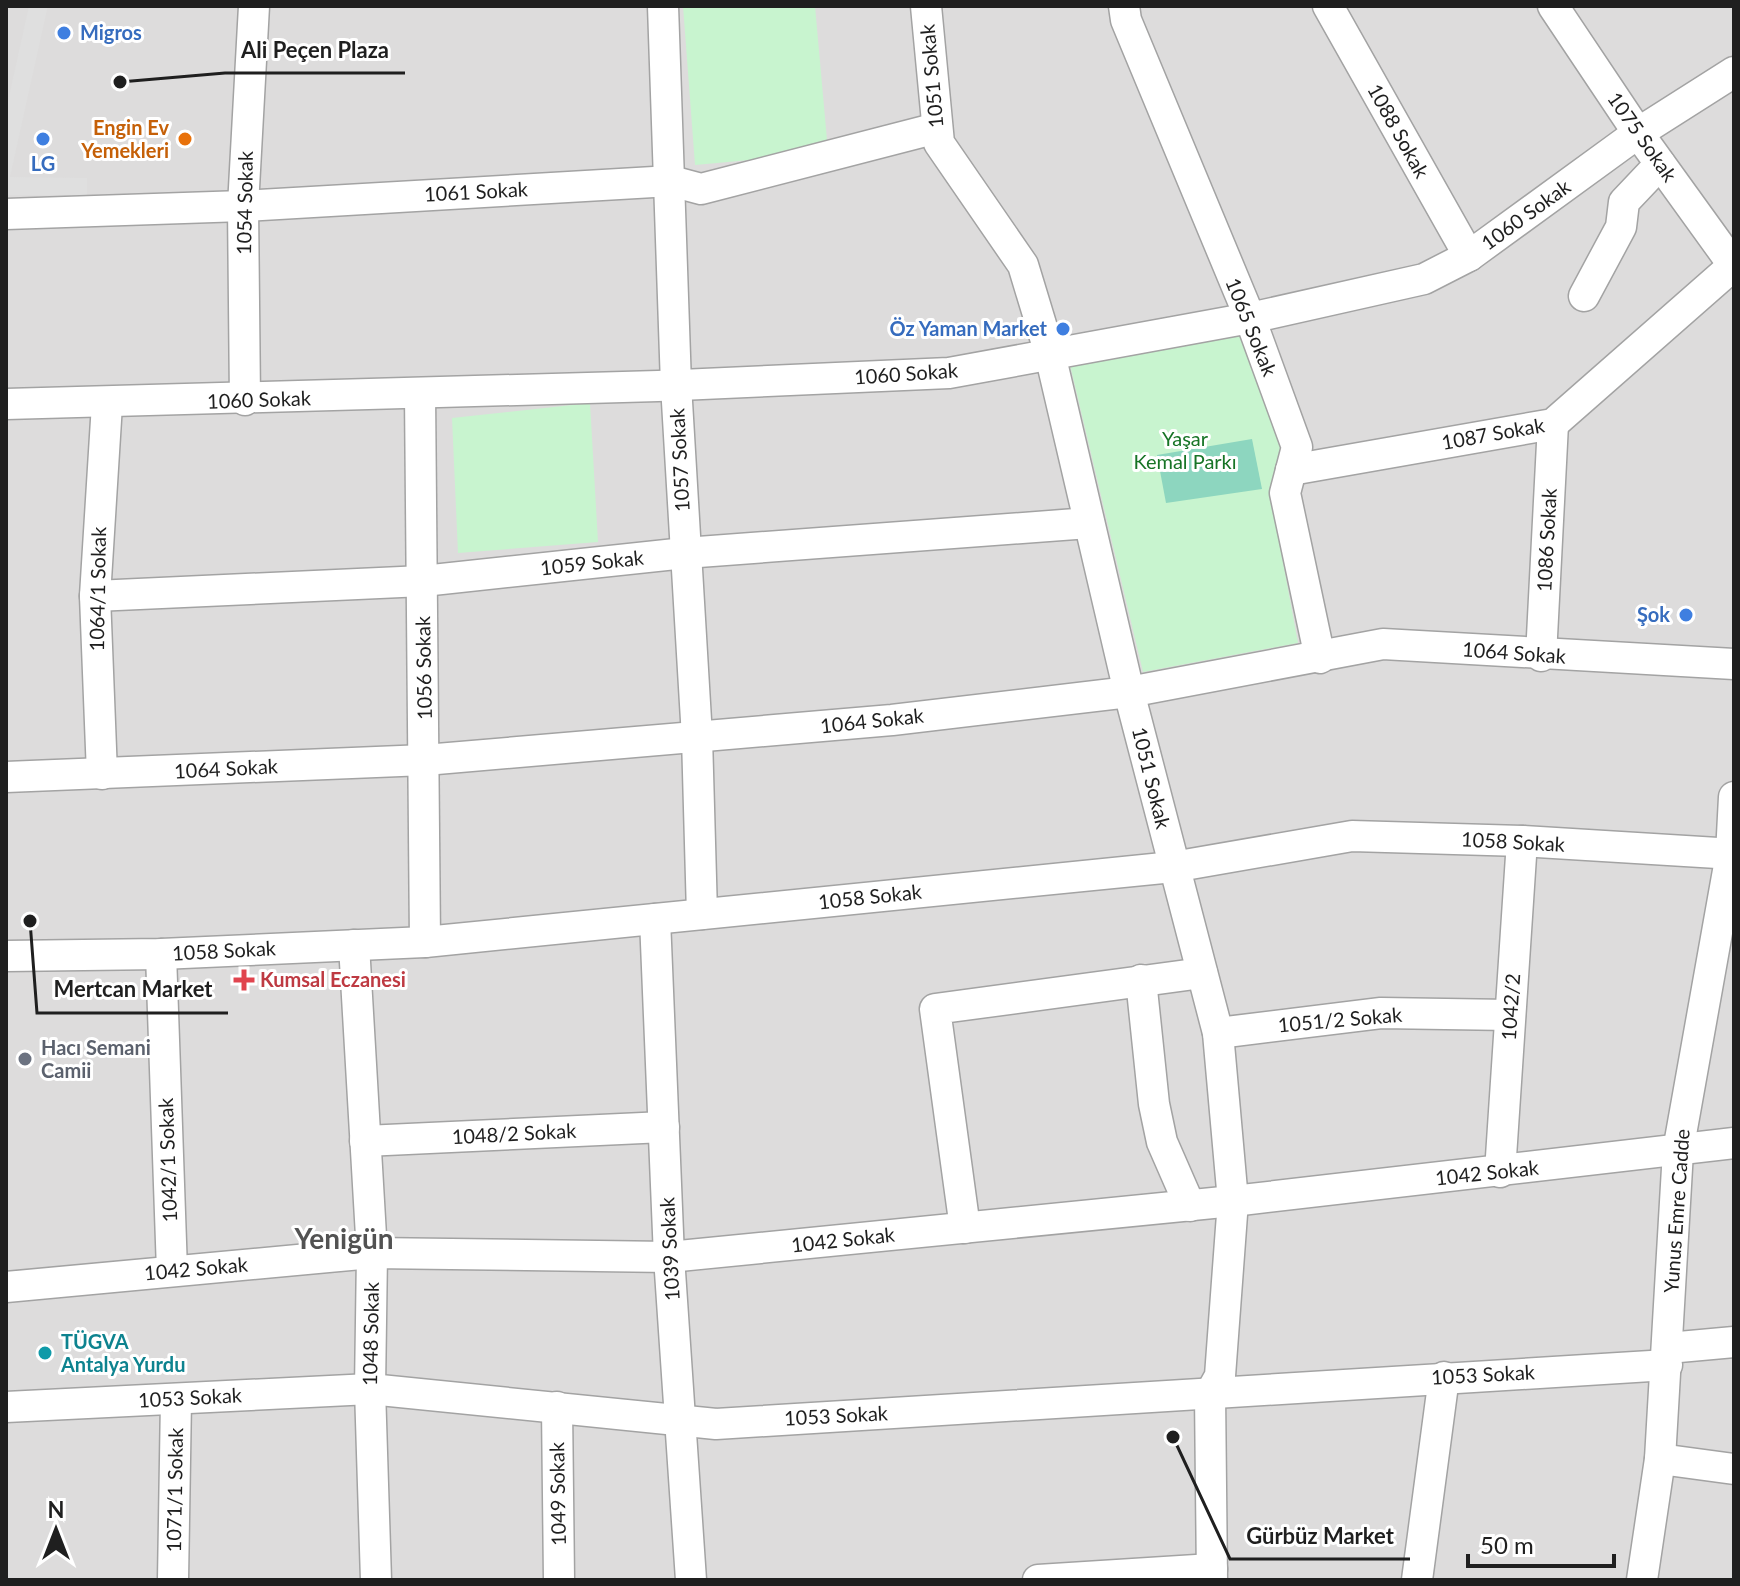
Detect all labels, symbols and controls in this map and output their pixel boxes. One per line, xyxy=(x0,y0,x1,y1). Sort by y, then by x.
place label: Migros xyxy=(80,20,142,44)
street label: 1051 Sokak xyxy=(914,22,947,129)
marker: Migros xyxy=(55,24,73,42)
callout: Ali Peçen Plaza xyxy=(225,27,405,73)
text: Ali Peçen Plaza xyxy=(240,36,389,63)
street label: 1088 Sokak xyxy=(1363,79,1435,183)
street label: 1075 Sokak xyxy=(1603,87,1683,187)
place label: Engin Ev Yemekleri xyxy=(80,115,169,162)
marker: LG xyxy=(34,130,52,148)
marker: Engin Ev Yemekleri xyxy=(176,130,194,148)
street label: 1054 Sokak xyxy=(231,150,257,255)
place label: LG xyxy=(31,151,55,175)
street label: 1060 Sokak xyxy=(1476,173,1575,254)
street label: 1061 Sokak xyxy=(423,176,529,206)
street label: 1065 Sokak xyxy=(1221,274,1283,380)
place label: Öz Yaman Market xyxy=(889,316,1048,340)
marker: Öz Yaman Market xyxy=(1054,320,1072,338)
street label: 1060 Sokak xyxy=(853,357,959,389)
street label: 1060 Sokak xyxy=(207,385,312,413)
street label: 1057 Sokak xyxy=(664,407,694,513)
street label: 1087 Sokak xyxy=(1440,412,1547,454)
park label: Yaşar Kemal Parkı xyxy=(1133,426,1237,473)
street label: 1086 Sokak xyxy=(1531,487,1561,592)
street label: 1064/1 Sokak xyxy=(84,526,110,651)
street label: 1059 Sokak xyxy=(539,545,646,579)
place label: Şok xyxy=(1637,602,1670,626)
marker: Şok xyxy=(1677,606,1695,624)
street label: 1056 Sokak xyxy=(410,615,436,720)
street label: 1064 Sokak xyxy=(1461,636,1568,668)
street label: 1064 Sokak xyxy=(819,703,926,737)
street label: 1051 Sokak xyxy=(1128,724,1176,832)
street label: 1064 Sokak xyxy=(173,753,279,783)
street label: 1058 Sokak xyxy=(1461,826,1566,856)
street label: 1058 Sokak xyxy=(817,879,924,913)
street label: 1058 Sokak xyxy=(171,935,277,965)
callout: Mertcan Market xyxy=(37,967,228,1013)
place label: Kumsal Eczanesi xyxy=(260,967,406,991)
marker: Kumsal Eczanesi xyxy=(235,971,253,989)
street label: 1042/2 xyxy=(1496,973,1524,1041)
text: Mertcan Market xyxy=(54,975,213,1002)
street label: 1051/2 Sokak xyxy=(1277,1002,1404,1036)
place label: Hacı Semani Camii xyxy=(41,1035,151,1082)
marker: Hacı Semani Camii xyxy=(16,1050,34,1068)
street label: 1042/1 Sokak xyxy=(153,1097,181,1223)
street label: 1048/2 Sokak xyxy=(451,1118,578,1148)
street label: Yunus Emre Cadde xyxy=(1658,1128,1694,1294)
street label: 1042 Sokak xyxy=(1434,1155,1541,1189)
street label: 1039 Sokak xyxy=(654,1196,684,1302)
district label: Yenigün xyxy=(293,1221,394,1255)
street label: 1042 Sokak xyxy=(790,1222,897,1256)
street label: 1042 Sokak xyxy=(143,1251,250,1284)
street label: 1048 Sokak xyxy=(357,1281,383,1386)
place label: TÜGVA Antalya Yurdu xyxy=(60,1329,185,1376)
marker: TÜGVA Antalya Yurdu xyxy=(36,1344,54,1362)
street label: 1053 Sokak xyxy=(1430,1359,1536,1389)
street label: 1053 Sokak xyxy=(137,1382,243,1412)
street label: 1053 Sokak xyxy=(783,1400,889,1430)
street label: 1071/1 Sokak xyxy=(161,1427,187,1552)
street label: 1049 Sokak xyxy=(544,1441,570,1546)
north arrow xyxy=(16,1490,96,1570)
text: N xyxy=(48,1496,64,1523)
callout: Gürbüz Market xyxy=(1230,1513,1410,1559)
scale bar xyxy=(1468,1518,1614,1568)
text: Gürbüz Market xyxy=(1246,1522,1395,1549)
text: 50 m xyxy=(1480,1530,1534,1559)

